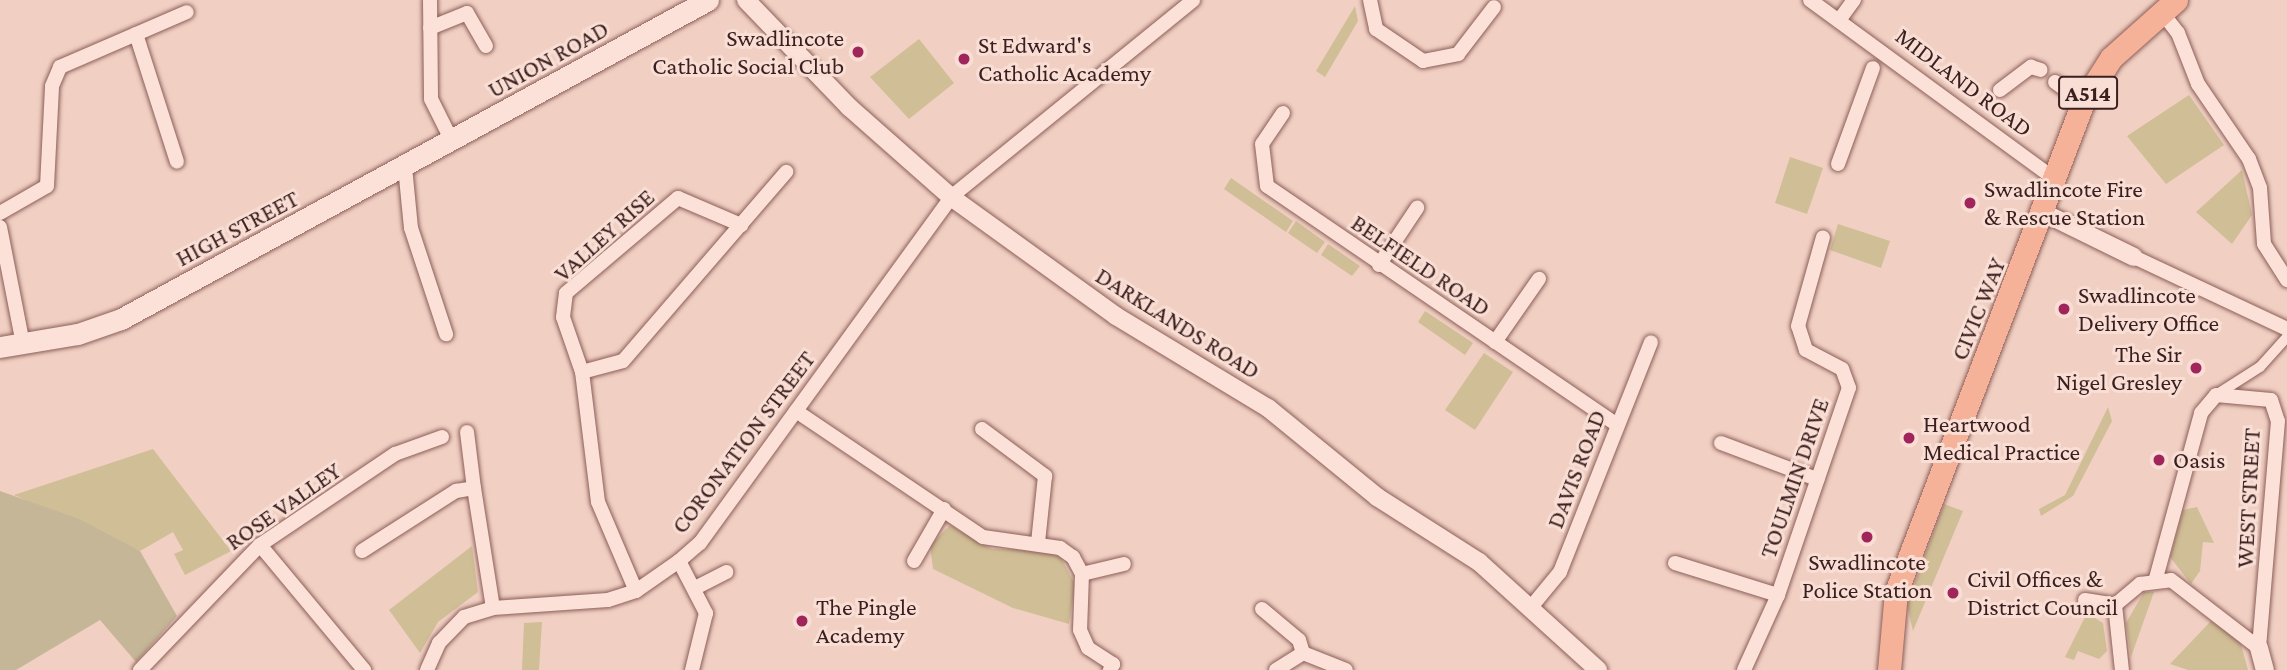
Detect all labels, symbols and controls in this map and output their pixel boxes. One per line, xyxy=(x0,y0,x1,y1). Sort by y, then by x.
street label: UNION ROAD xyxy=(483,14,613,104)
street label: MIDLAND ROAD xyxy=(1890,21,2038,143)
place label: Swadlincote Catholic Social Club xyxy=(652,24,844,80)
place label: St Edward's Catholic Academy xyxy=(978,31,1151,87)
marker: Swadlincote Catholic Social Club xyxy=(850,44,866,60)
marker: St Edward's Catholic Academy xyxy=(956,51,972,67)
road number: A514 xyxy=(2056,74,2120,113)
place label: Swadlincote Fire & Rescue Station xyxy=(1984,175,2145,231)
street label: VALLEY RISE xyxy=(548,182,660,288)
street label: HIGH STREET xyxy=(171,184,303,272)
marker: Swadlincote Fire & Rescue Station xyxy=(1962,195,1978,211)
street label: BELFIELD ROAD xyxy=(1346,208,1496,322)
street label: CIVIC WAY xyxy=(1945,254,2011,364)
street label: DARKLANDS ROAD xyxy=(1091,261,1265,385)
place label: Swadlincote Delivery Office xyxy=(2078,281,2219,337)
marker: Swadlincote Delivery Office xyxy=(2056,301,2072,317)
place label: The Sir Nigel Gresley xyxy=(2056,340,2182,396)
street label: CORONATION STREET xyxy=(665,345,821,539)
marker: The Sir Nigel Gresley xyxy=(2188,360,2204,376)
street label: TOULMIN DRIVE xyxy=(1753,394,1835,562)
street label: DAVIS ROAD xyxy=(1540,406,1612,532)
place label: Heartwood Medical Practice xyxy=(1923,410,2080,466)
street label: WEST STREET xyxy=(2230,427,2266,569)
marker: Heartwood Medical Practice xyxy=(1901,430,1917,446)
place label: Oasis xyxy=(2173,446,2225,474)
marker: Oasis xyxy=(2151,452,2167,468)
street label: ROSE VALLEY xyxy=(220,456,346,556)
marker: Swadlincote Police Station xyxy=(1859,529,1875,545)
place label: Swadlincote Police Station xyxy=(1802,548,1932,604)
place label: Civil Offices & District Council xyxy=(1967,565,2118,621)
marker: Civil Offices & District Council xyxy=(1945,585,1961,601)
place label: The Pingle Academy xyxy=(816,593,917,649)
marker: The Pingle Academy xyxy=(794,613,810,629)

